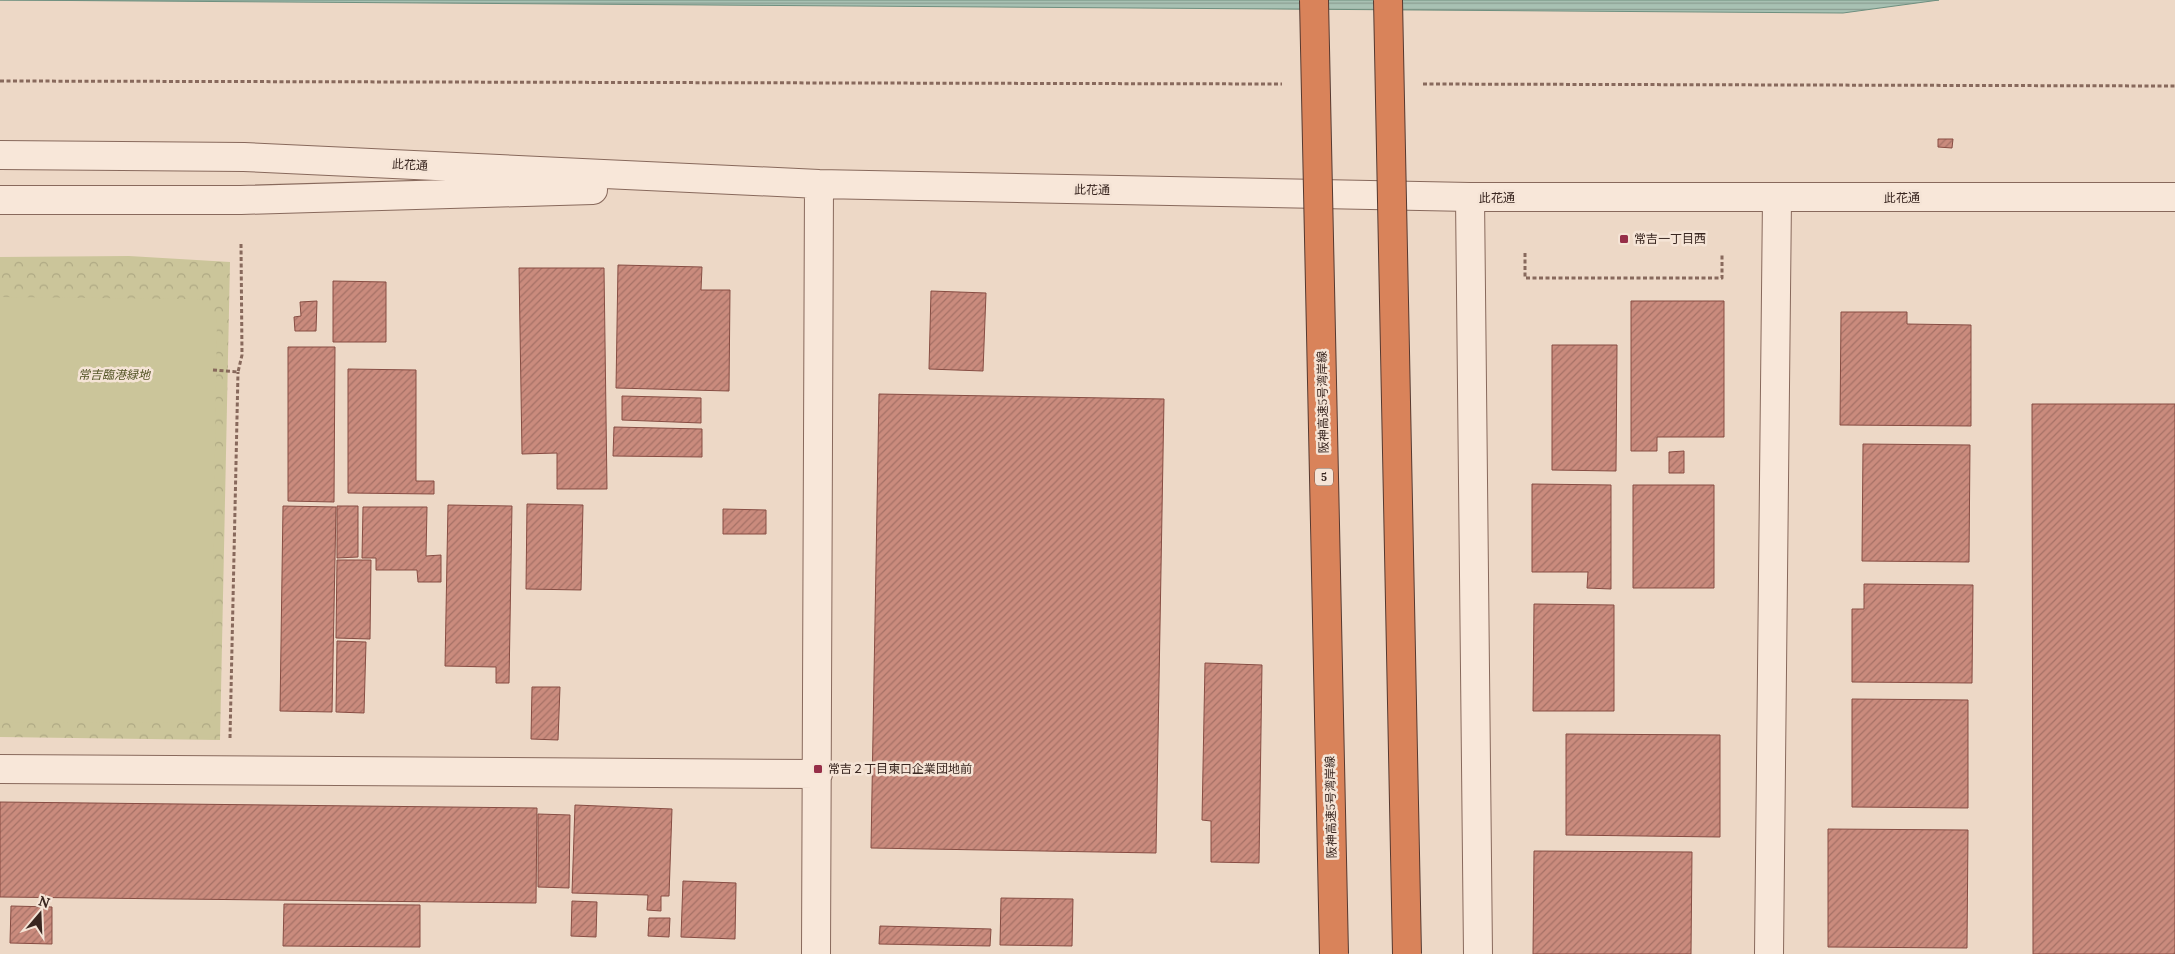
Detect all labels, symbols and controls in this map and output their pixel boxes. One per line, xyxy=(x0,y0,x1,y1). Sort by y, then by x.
street label: 此花通 xyxy=(392,156,428,173)
street label: 此花通 xyxy=(1074,182,1110,197)
street label: 此花通 xyxy=(1479,190,1515,205)
street label: 此花通 xyxy=(1884,190,1920,205)
place label: 常吉一丁目西 xyxy=(1634,231,1706,246)
marker: 常吉一丁目西 xyxy=(1618,233,1630,245)
street label: 阪神高速5号湾岸線 xyxy=(1314,351,1331,453)
park label: 常吉臨港緑地 xyxy=(78,367,152,382)
road number: 5 xyxy=(1315,468,1333,486)
street label: 阪神高速5号湾岸線 xyxy=(1322,756,1339,858)
place label: 常吉２丁目東口企業団地前 xyxy=(828,761,972,776)
marker: 常吉２丁目東口企業団地前 xyxy=(812,763,824,775)
north arrow xyxy=(15,889,65,939)
text: N xyxy=(36,891,52,912)

